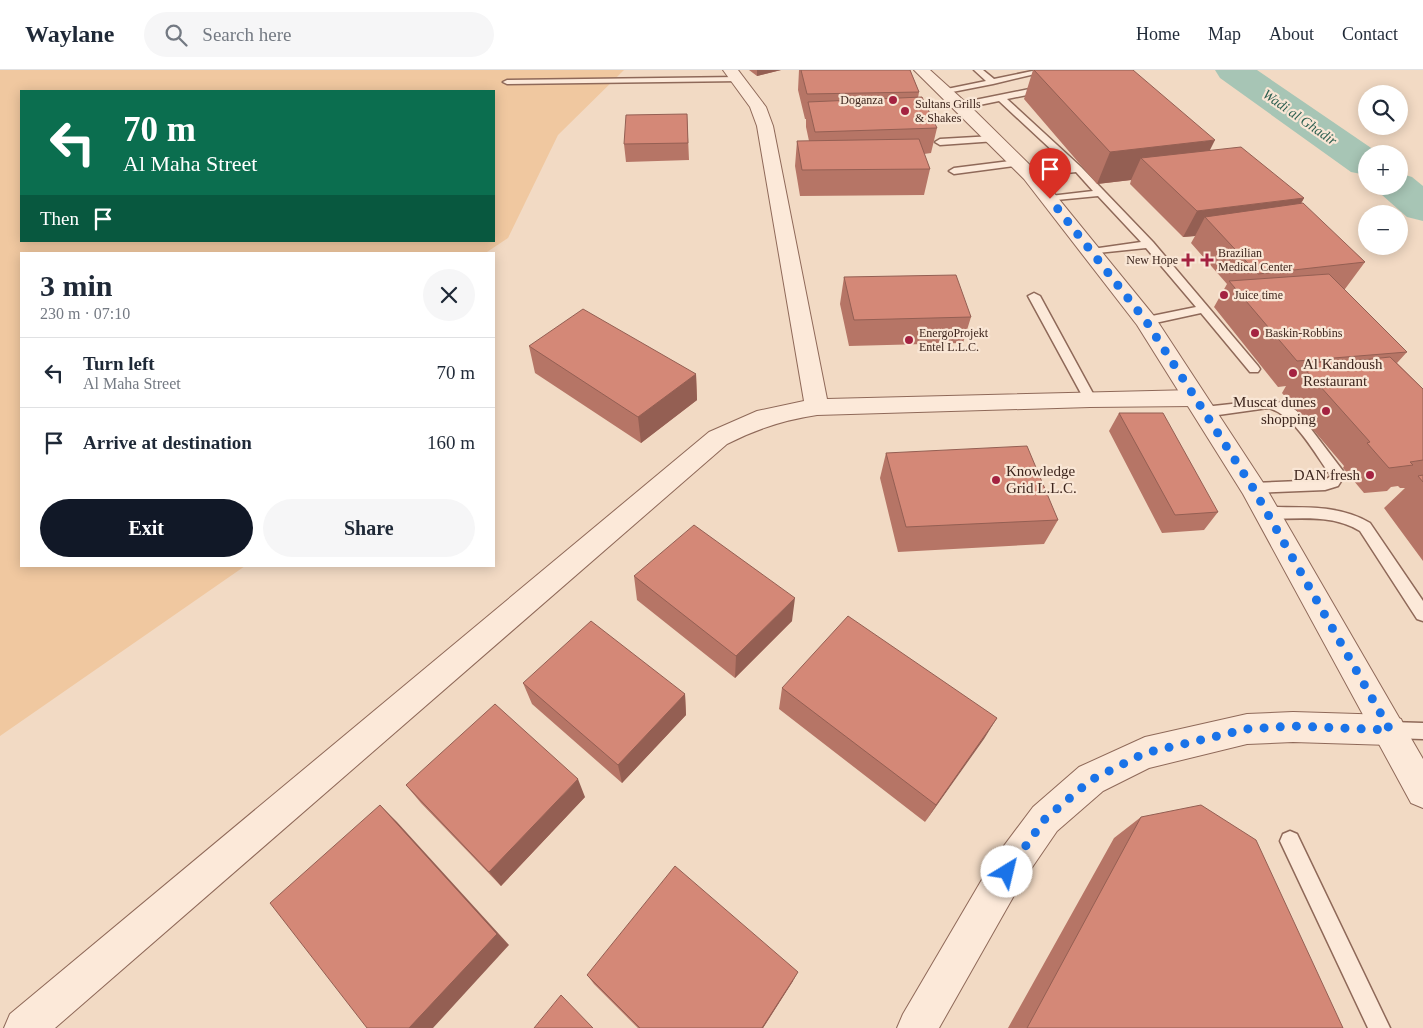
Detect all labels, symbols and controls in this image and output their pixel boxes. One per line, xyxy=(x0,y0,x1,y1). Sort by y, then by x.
search box xyxy=(144,12,494,57)
text: Waylane xyxy=(25,21,114,47)
icon: search xyxy=(162,21,190,49)
text: Search here xyxy=(202,24,291,45)
text: Home xyxy=(1136,24,1180,44)
text: Map xyxy=(1208,24,1241,44)
text: About xyxy=(1269,24,1314,44)
text: Contact xyxy=(1342,24,1398,44)
map controls xyxy=(1358,85,1408,255)
button: search xyxy=(1358,85,1408,135)
water label: Wadi al Ghadir xyxy=(1260,86,1340,149)
place label: Doganza xyxy=(840,93,884,107)
marker: Doganza xyxy=(887,94,899,106)
place label: Sultans Grills & Shakes xyxy=(915,97,981,125)
marker: Sultans Grills & Shakes xyxy=(899,105,911,117)
icon: left xyxy=(40,110,105,175)
text: 70 m xyxy=(123,110,196,149)
button: + xyxy=(1358,145,1408,195)
pin xyxy=(1029,148,1071,199)
text: Al Maha Street xyxy=(123,151,257,176)
icon: arrive xyxy=(1036,155,1064,183)
icon: arrive xyxy=(89,205,117,233)
button: − xyxy=(1358,205,1408,255)
text: Then xyxy=(40,208,79,229)
place label: Brazilian Medical Center xyxy=(1218,246,1292,274)
place label: New Hope xyxy=(1126,253,1178,267)
marker: Brazilian Medical Center xyxy=(1200,253,1214,267)
marker: New Hope xyxy=(1182,254,1194,266)
text: 3 min xyxy=(40,269,113,302)
button: close xyxy=(423,269,475,321)
place label: Juice time xyxy=(1234,288,1283,302)
marker: Juice time xyxy=(1218,289,1230,301)
text: 230 m · 07:10 xyxy=(40,305,130,322)
place label: EnergoProjekt Entel L.L.C. xyxy=(919,326,989,354)
place label: Baskin-Robbins xyxy=(1265,326,1343,340)
marker: Baskin-Robbins xyxy=(1249,327,1261,339)
marker: EnergoProjekt Entel L.L.C. xyxy=(903,334,915,346)
text: Turn left xyxy=(83,353,155,374)
place label: Al Kandoush Restaurant xyxy=(1303,356,1383,389)
icon: left xyxy=(40,359,68,387)
text: 70 m xyxy=(436,362,475,383)
marker: Al Kandoush Restaurant xyxy=(1287,367,1299,379)
text: Al Maha Street xyxy=(83,375,181,392)
place label: Muscat dunes shopping xyxy=(1233,394,1316,427)
marker: Muscat dunes shopping xyxy=(1320,405,1332,417)
icon: arrive xyxy=(40,429,68,457)
text: Arrive at destination xyxy=(83,432,252,453)
text: 160 m xyxy=(427,432,475,453)
place label: Knowledge Grid L.L.C. xyxy=(1006,463,1077,496)
place label: DAN fresh xyxy=(1294,467,1360,483)
marker: DAN fresh xyxy=(1364,469,1376,481)
marker: Knowledge Grid L.L.C. xyxy=(990,474,1002,486)
button: Exit xyxy=(40,499,253,557)
button: Share xyxy=(263,499,475,557)
position arrow xyxy=(980,845,1032,897)

